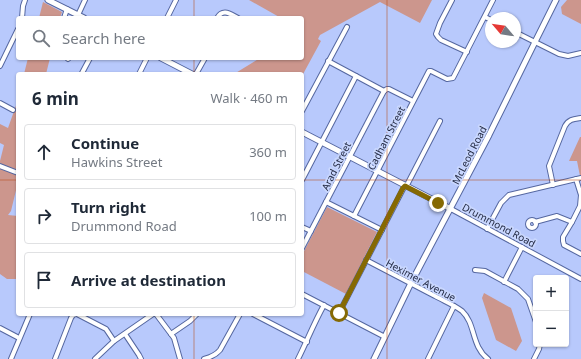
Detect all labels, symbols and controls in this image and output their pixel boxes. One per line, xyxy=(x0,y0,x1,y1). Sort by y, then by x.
north arrow xyxy=(485,12,521,48)
search box xyxy=(16,16,304,60)
icon: search xyxy=(30,27,52,49)
text: Search here xyxy=(62,28,145,48)
text: 6 min xyxy=(32,87,79,110)
text: Walk · 460 m xyxy=(210,89,288,107)
street label: Cadham Street xyxy=(364,103,408,172)
street label: McLeod Road xyxy=(448,123,490,187)
text: Continue xyxy=(71,133,139,153)
street label: Arad Street xyxy=(318,139,354,193)
icon: ahead xyxy=(33,141,55,163)
text: 360 m xyxy=(249,143,287,161)
text: Hawkins Street xyxy=(71,153,162,171)
route end xyxy=(429,194,447,212)
text: Turn right xyxy=(71,197,146,217)
street label: Drummond Road xyxy=(460,200,538,250)
icon: right xyxy=(33,205,55,227)
text: 100 m xyxy=(249,207,287,225)
text: Drummond Road xyxy=(71,217,177,235)
street label: Heximer Avenue xyxy=(383,256,459,305)
icon: arrive xyxy=(33,269,55,291)
text: Arrive at destination xyxy=(71,270,226,290)
map controls xyxy=(533,275,569,347)
button: + xyxy=(533,275,569,311)
route start xyxy=(330,304,348,322)
button: − xyxy=(533,311,569,347)

